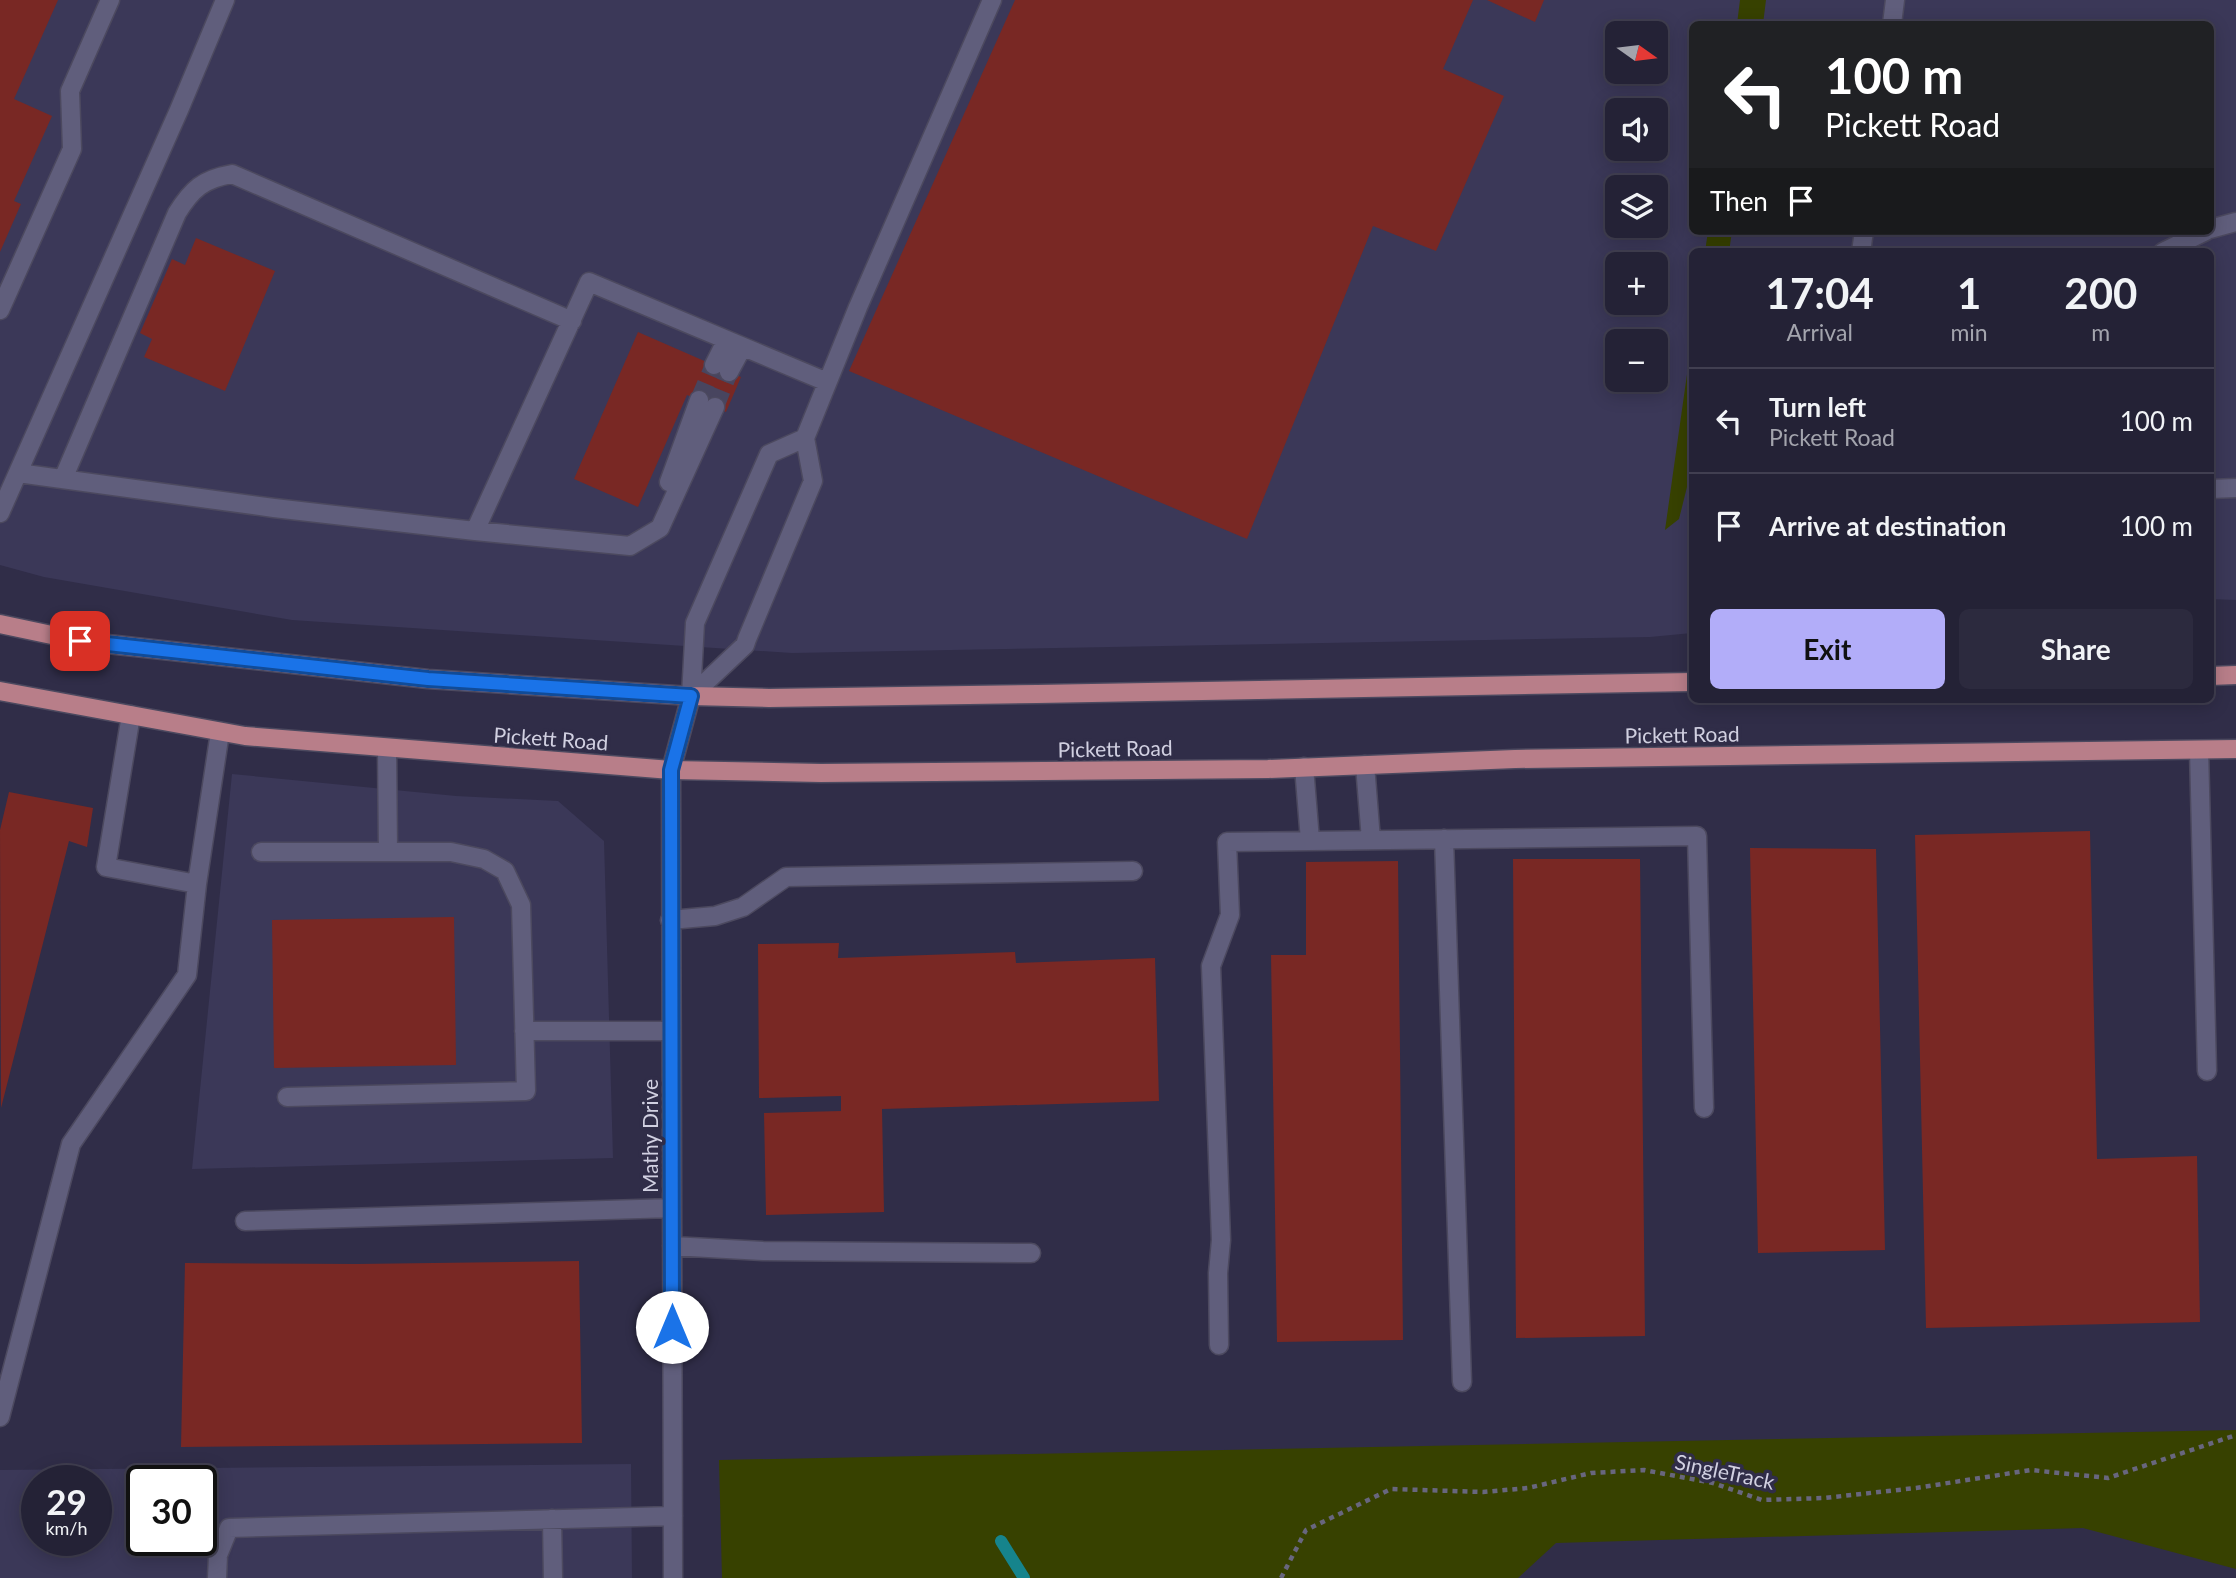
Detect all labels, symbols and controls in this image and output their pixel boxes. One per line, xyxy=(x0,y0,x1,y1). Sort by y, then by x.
north arrow xyxy=(1605,21,1668,84)
map controls xyxy=(1605,21,1668,392)
text: 100 m xyxy=(1825,46,1963,104)
icon: left xyxy=(1710,49,1801,140)
button: sound xyxy=(1605,98,1668,161)
text: Pickett Road xyxy=(1825,105,2000,144)
button: layers xyxy=(1605,175,1668,238)
icon: arrive xyxy=(1782,182,1820,220)
text: Then xyxy=(1710,185,1768,217)
button: + xyxy=(1605,252,1668,315)
text: 17:04 xyxy=(1766,268,1874,318)
text: 1 xyxy=(1957,268,1981,318)
text: 200 xyxy=(2064,268,2137,318)
text: Arrival xyxy=(1787,318,1853,346)
text: min xyxy=(1950,318,1988,346)
text: m xyxy=(2091,318,2110,346)
button: − xyxy=(1605,329,1668,392)
text: Turn left xyxy=(1769,391,1866,423)
icon: left xyxy=(1710,402,1748,440)
text: 100 m xyxy=(2120,405,2193,437)
text: Pickett Road xyxy=(1769,423,1895,451)
icon: arrive xyxy=(1710,507,1748,545)
text: Arrive at destination xyxy=(1769,510,2006,542)
text: 100 m xyxy=(2120,510,2193,542)
button: Exit xyxy=(1710,609,1945,689)
button: Share xyxy=(1959,609,2193,689)
pin xyxy=(50,611,110,671)
icon: arrive xyxy=(61,622,99,660)
street label: Pickett Road xyxy=(1624,720,1740,748)
street label: Pickett Road xyxy=(493,722,609,754)
street label: Pickett Road xyxy=(1057,734,1173,762)
street label: Mathy Drive xyxy=(637,1079,662,1193)
position arrow xyxy=(635,1290,709,1364)
street label: SingleTrack xyxy=(1673,1448,1777,1494)
speed limit sign: 30 xyxy=(126,1465,217,1556)
text: 29 xyxy=(46,1480,87,1522)
text: km/h xyxy=(45,1517,88,1539)

